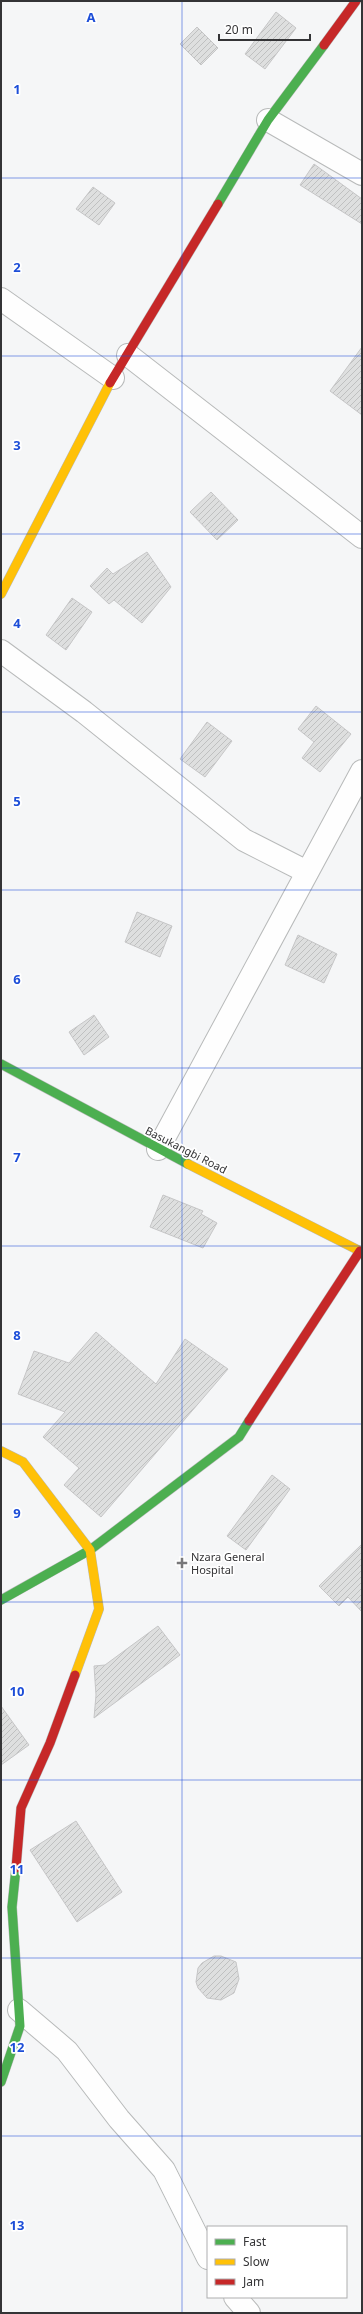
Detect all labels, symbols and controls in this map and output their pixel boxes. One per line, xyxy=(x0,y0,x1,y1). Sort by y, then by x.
text: A xyxy=(87,8,96,26)
scale bar xyxy=(219,16,310,42)
text: 20 m xyxy=(225,21,253,38)
text: 1 xyxy=(13,80,21,98)
text: 2 xyxy=(13,258,21,276)
text: 3 xyxy=(13,436,21,454)
text: 4 xyxy=(13,614,21,632)
text: 5 xyxy=(13,792,21,810)
text: 6 xyxy=(13,970,21,988)
street label: Basukangbi Road xyxy=(143,1122,230,1177)
text: 7 xyxy=(13,1148,21,1166)
text: 8 xyxy=(13,1326,21,1344)
text: 9 xyxy=(13,1504,21,1522)
place label: Nzara General Hospital xyxy=(191,1549,265,1577)
marker: Nzara General Hospital xyxy=(176,1557,188,1569)
text: 10 xyxy=(10,1682,24,1700)
text: 11 xyxy=(10,1860,24,1878)
text: 12 xyxy=(10,2038,24,2056)
text: 13 xyxy=(10,2216,24,2234)
legend xyxy=(207,2226,347,2298)
text: Fast xyxy=(243,2233,267,2250)
text: Slow xyxy=(243,2253,270,2270)
text: Jam xyxy=(242,2273,264,2290)

